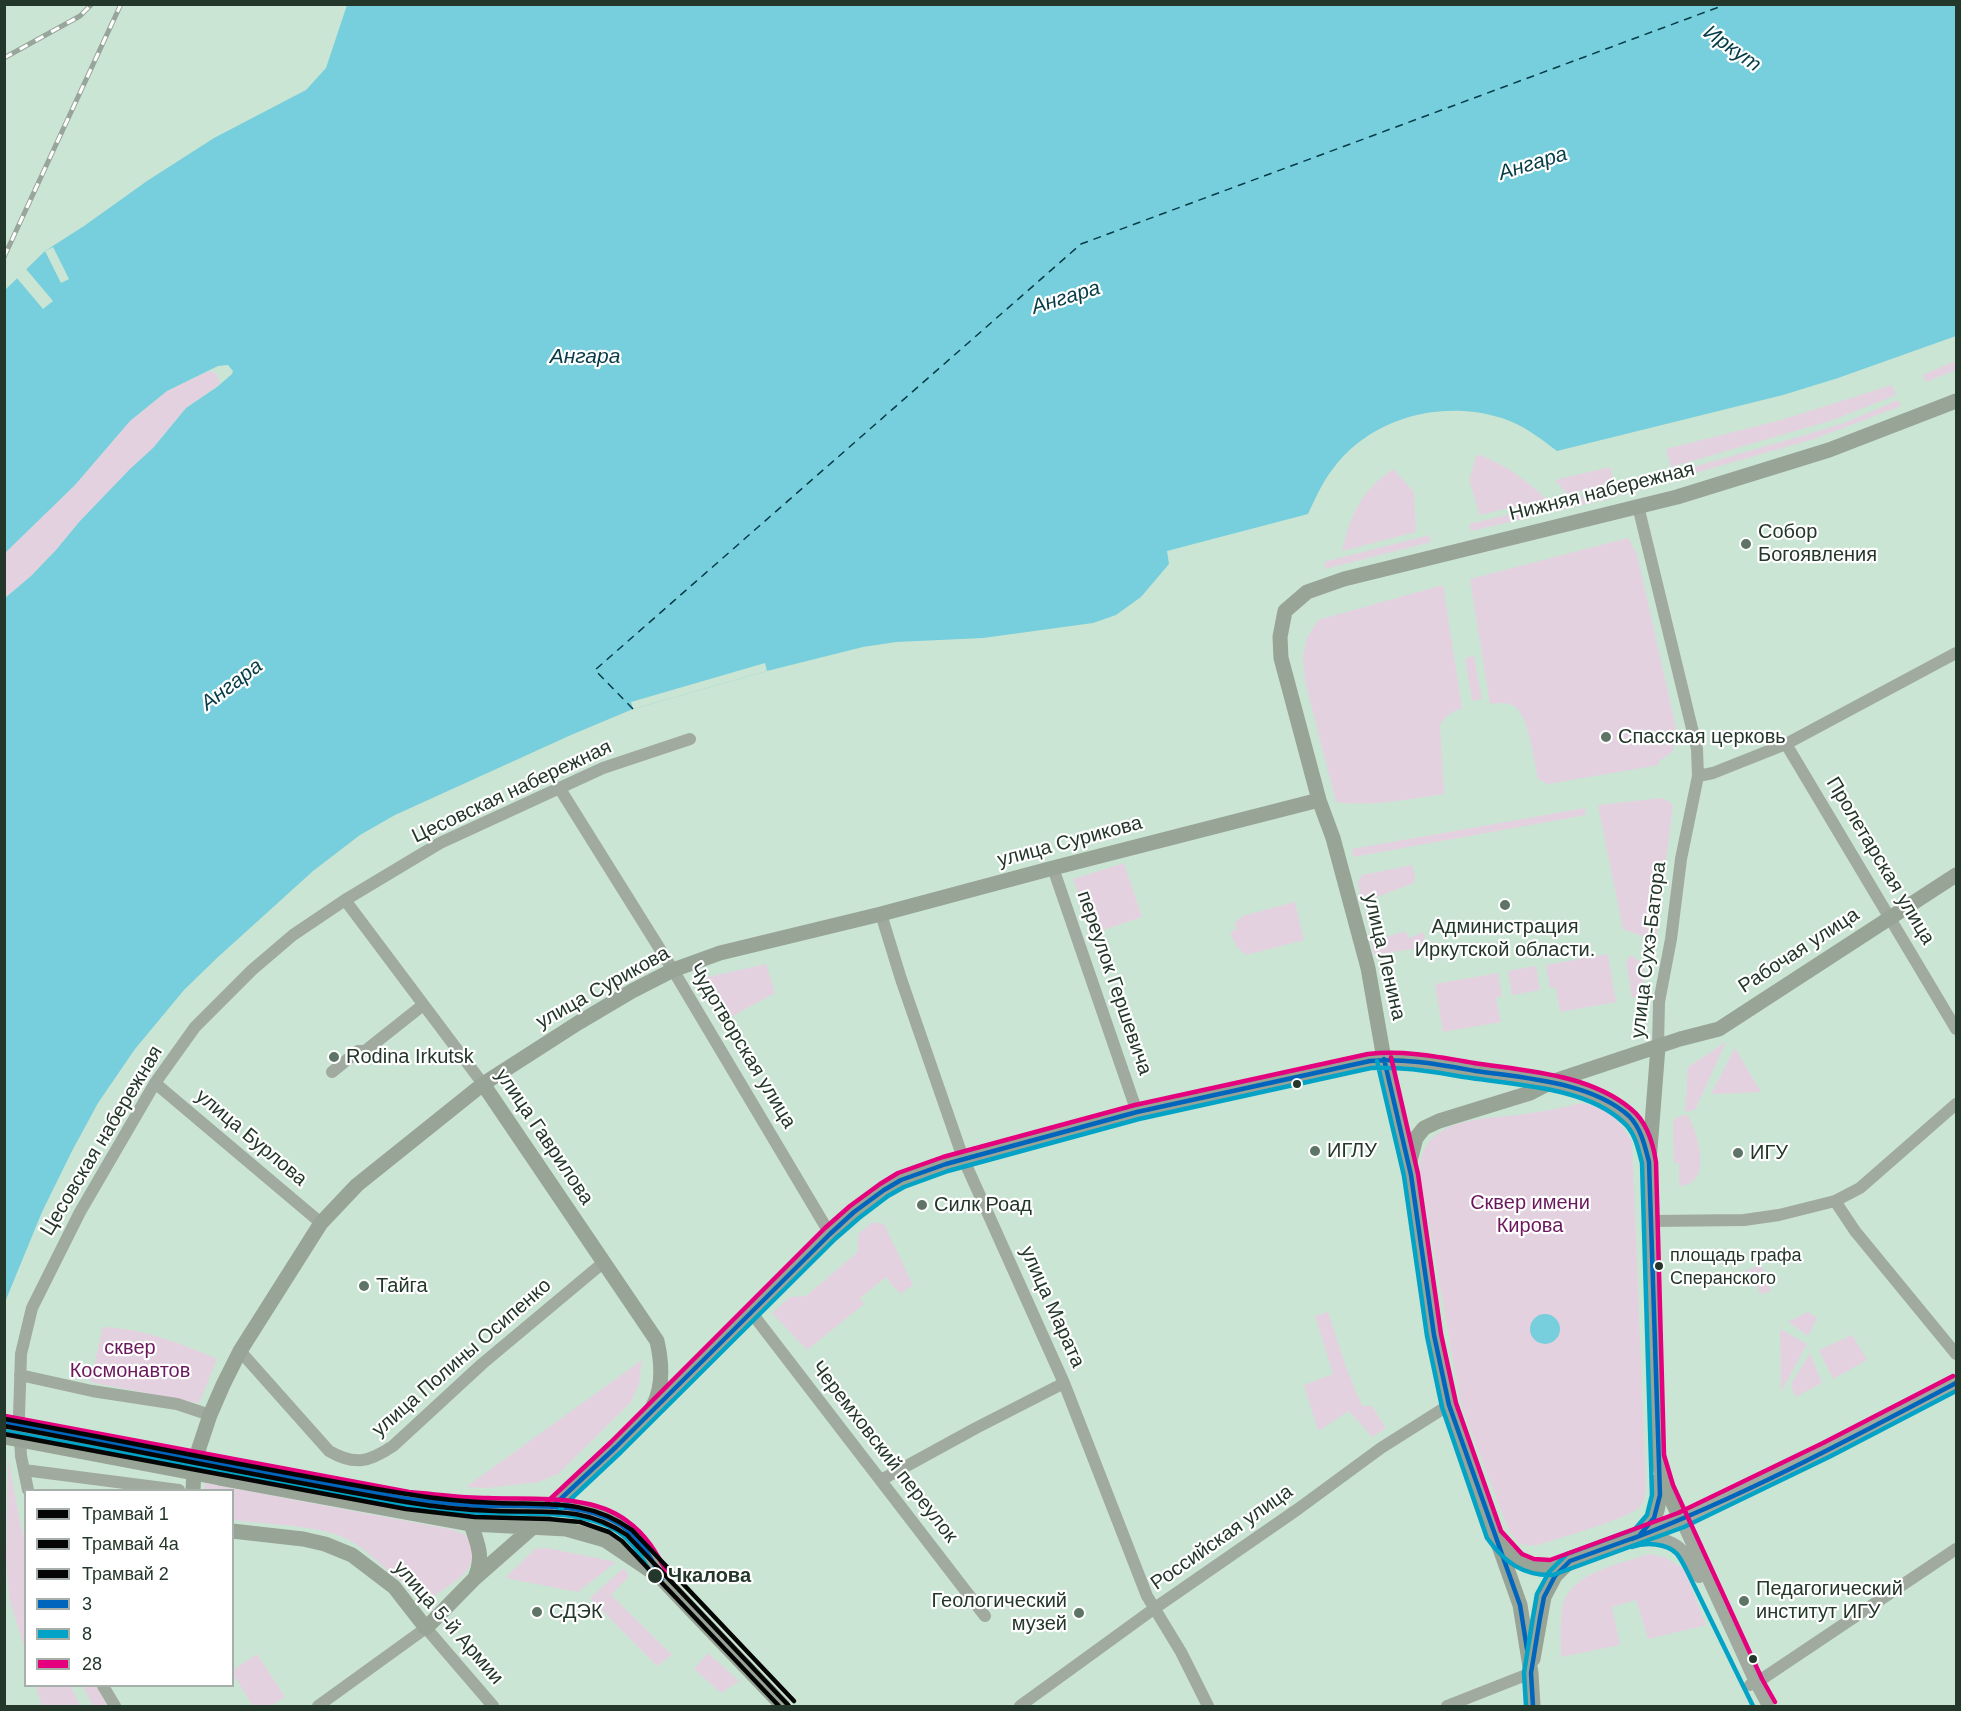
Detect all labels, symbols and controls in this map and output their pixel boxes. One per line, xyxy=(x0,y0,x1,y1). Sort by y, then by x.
water label: Иркут xyxy=(1698,20,1766,78)
water label: Ангара xyxy=(1496,142,1570,186)
water label: Ангара xyxy=(1029,276,1103,320)
water label: Ангара xyxy=(550,344,620,370)
street label: Нижняя набережная xyxy=(1507,457,1697,527)
place label: Собор Богоявления xyxy=(1758,520,1877,567)
marker: Собор Богоявления xyxy=(1739,537,1753,551)
water label: Ангара xyxy=(196,654,268,716)
place label: Спасская церковь xyxy=(1618,725,1786,749)
marker: Спасская церковь xyxy=(1599,730,1613,744)
street label: Цесовская набережная xyxy=(408,735,616,849)
street label: Пролетарская улица xyxy=(1820,773,1940,949)
street label: улица Сурикова xyxy=(995,811,1145,873)
street label: улица Сухэ-Батора xyxy=(1626,860,1672,1040)
street label: переулок Гершевича xyxy=(1071,888,1157,1078)
street label: улица Ленина xyxy=(1358,891,1410,1023)
marker: Администрация Иркутской области. xyxy=(1498,898,1512,912)
street label: Рабочая улица xyxy=(1734,903,1864,999)
place label: Администрация Иркутской области. xyxy=(1415,915,1595,962)
street label: улица Сурикова xyxy=(532,941,674,1035)
street label: Чудотворская улица xyxy=(683,959,801,1133)
street label: Цесовская набережная xyxy=(36,1042,168,1240)
place label: Rodina Irkutsk xyxy=(346,1045,474,1069)
marker: Rodina Irkutsk xyxy=(327,1050,341,1064)
street label: улица Гаврилова xyxy=(490,1064,598,1210)
unlabelled marker xyxy=(1291,1078,1303,1090)
street label: улица Бурлова xyxy=(190,1084,312,1192)
place label: ИГЛУ xyxy=(1327,1139,1377,1163)
place label: ИГУ xyxy=(1750,1141,1788,1165)
marker: ИГЛУ xyxy=(1308,1144,1322,1158)
marker: ИГУ xyxy=(1731,1146,1745,1160)
park label: Сквер имени Кирова xyxy=(1470,1191,1590,1238)
place label: Силк Роад xyxy=(934,1193,1032,1217)
marker: Силк Роад xyxy=(915,1198,929,1212)
street label: улица Марата xyxy=(1015,1243,1089,1371)
place label: площадь графа Сперанского xyxy=(1670,1245,1802,1288)
marker: площадь графа Сперанского xyxy=(1653,1260,1665,1272)
street label: улица Полины Осипенко xyxy=(368,1274,556,1442)
place label: Тайга xyxy=(376,1274,428,1298)
marker: Тайга xyxy=(357,1279,371,1293)
park label: сквер Космонавтов xyxy=(70,1336,190,1383)
street label: Черемховский переулок xyxy=(806,1356,962,1548)
street label: Российская улица xyxy=(1146,1480,1298,1596)
legend xyxy=(24,1489,234,1687)
text: Трамвай 1 xyxy=(82,1504,169,1524)
text: Трамвай 4a xyxy=(82,1534,179,1554)
street label: улица 5-й Армии xyxy=(388,1556,508,1690)
text: Трамвай 2 xyxy=(82,1564,169,1584)
place label: Чкалова xyxy=(668,1564,751,1588)
marker: Чкалова xyxy=(646,1567,664,1585)
place label: Педагогический институт ИГУ xyxy=(1756,1577,1903,1624)
place label: Геологический музей xyxy=(932,1589,1067,1636)
text: 3 xyxy=(82,1594,92,1614)
marker: Педагогический институт ИГУ xyxy=(1737,1594,1751,1608)
place label: СДЭК xyxy=(549,1600,603,1624)
marker: СДЭК xyxy=(530,1605,544,1619)
marker: Геологический музей xyxy=(1072,1606,1086,1620)
text: 8 xyxy=(82,1624,92,1644)
unlabelled marker xyxy=(1747,1653,1759,1665)
text: 28 xyxy=(82,1654,102,1674)

